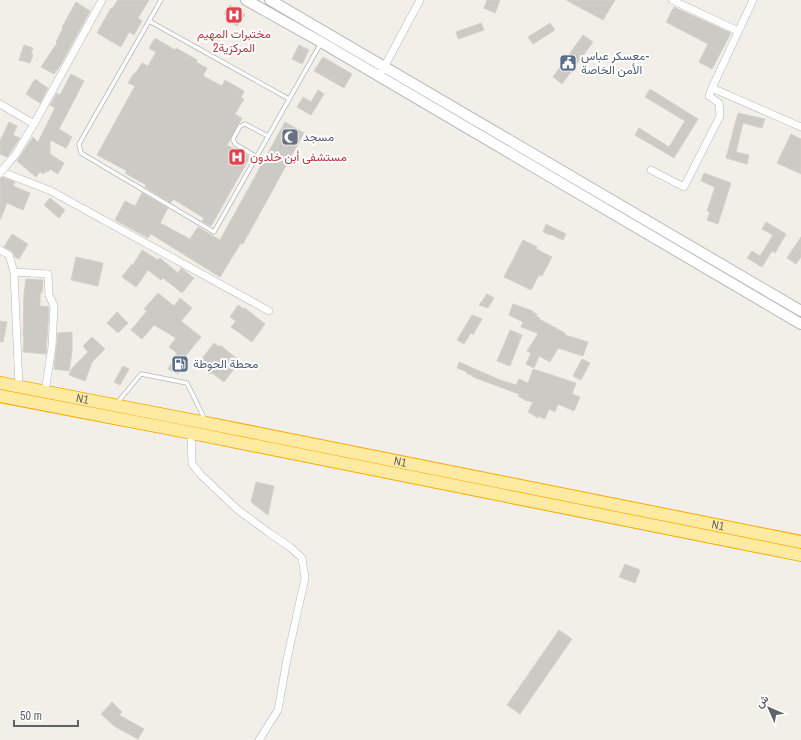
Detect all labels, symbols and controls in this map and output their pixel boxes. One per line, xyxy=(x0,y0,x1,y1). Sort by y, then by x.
hospital icon: مختبرات المهيم المركزية2 xyxy=(224,5,244,25)
place label: مختبرات المهيم المركزية2 xyxy=(197,26,271,56)
place label: معسكر عباس- الأمن الخاصة xyxy=(581,48,650,78)
public building icon: معسكر عباس- الأمن الخاصة xyxy=(558,53,578,73)
mosque icon: مسجد xyxy=(280,127,300,147)
place label: مسجد xyxy=(303,129,334,145)
hospital icon: مستشفى أبن خلدون xyxy=(227,147,247,167)
place label: مستشفى أبن خلدون xyxy=(250,149,347,165)
fuel station icon: محطة الحوطة xyxy=(170,354,190,374)
place label: محطة الحوطة xyxy=(193,356,258,372)
street label: N1 xyxy=(75,390,91,408)
street label: N1 xyxy=(393,453,409,471)
street label: N1 xyxy=(710,516,726,535)
north arrow xyxy=(749,688,789,728)
text: ش xyxy=(752,691,772,711)
scale bar xyxy=(14,702,78,728)
text: 50 m xyxy=(20,708,42,724)

